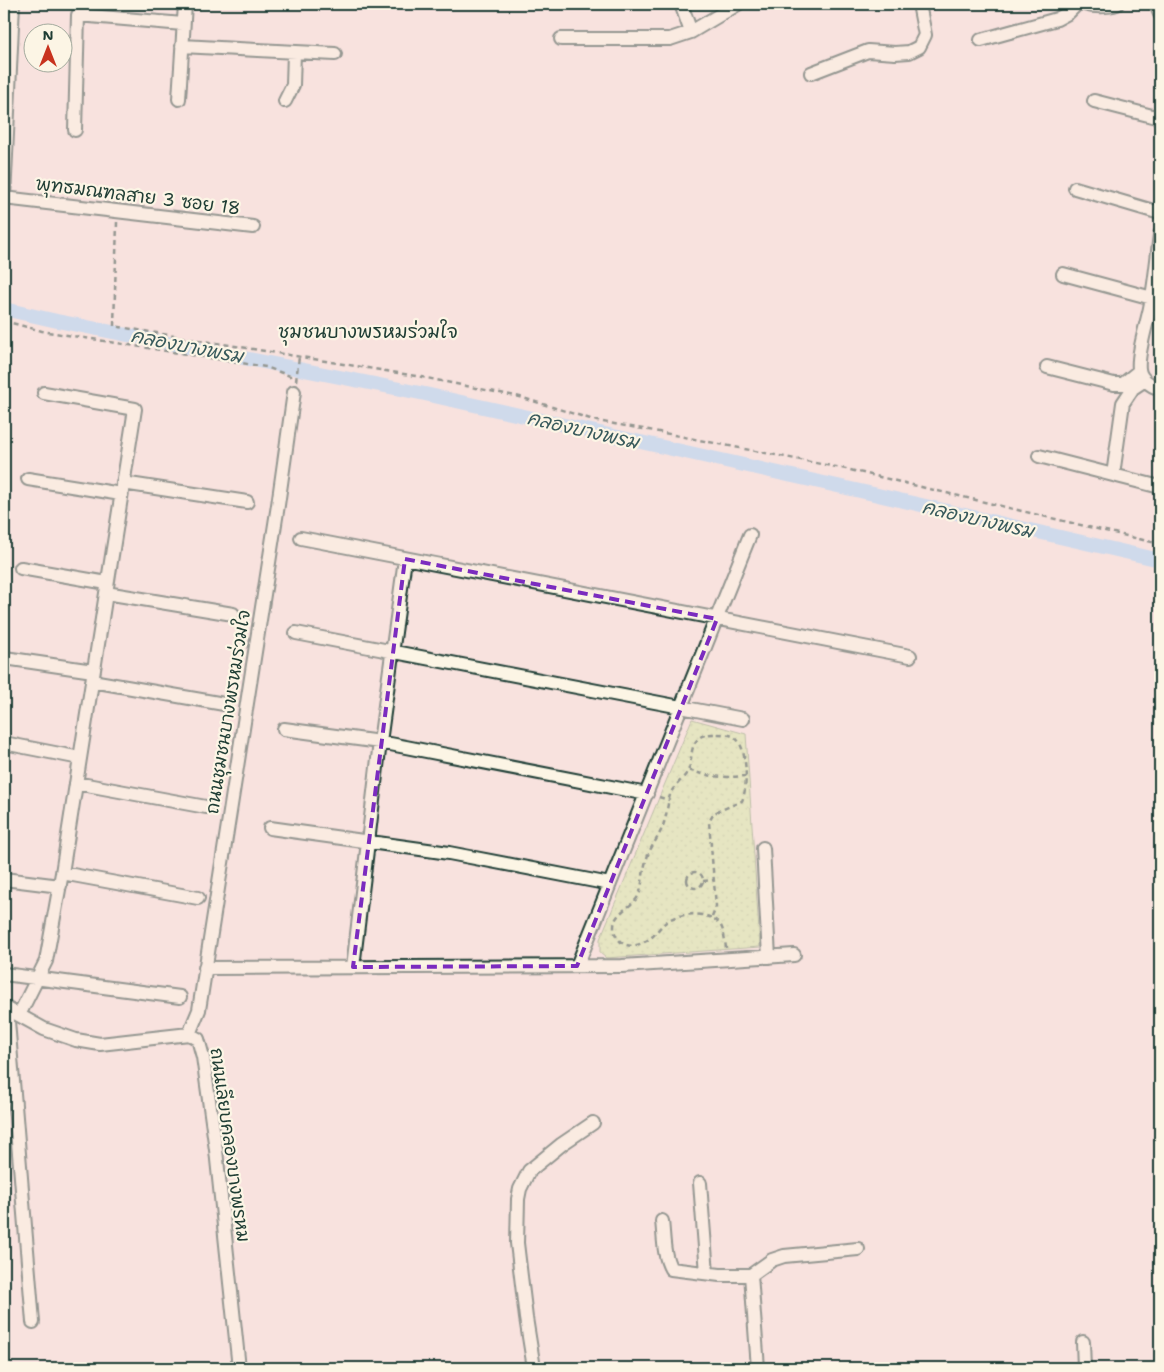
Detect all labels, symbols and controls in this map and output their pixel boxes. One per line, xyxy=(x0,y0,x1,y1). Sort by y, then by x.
north arrow xyxy=(22,22,72,72)
text: N xyxy=(42,26,54,44)
street label: พุทธมณฑลสาย 3 ซอย 18 xyxy=(34,172,242,222)
district label: ชุมชนบางพรหมร่วมใจ xyxy=(278,319,458,346)
water label: คลองบางพรม xyxy=(129,323,247,369)
water label: คลองบางพรม xyxy=(525,405,643,455)
water label: คลองบางพรม xyxy=(920,494,1038,544)
street label: ถนนชุมชนบางพรหมร่วมใจ xyxy=(199,608,258,816)
street label: ถนนเลียบคลองบางพรหม xyxy=(204,1046,256,1244)

